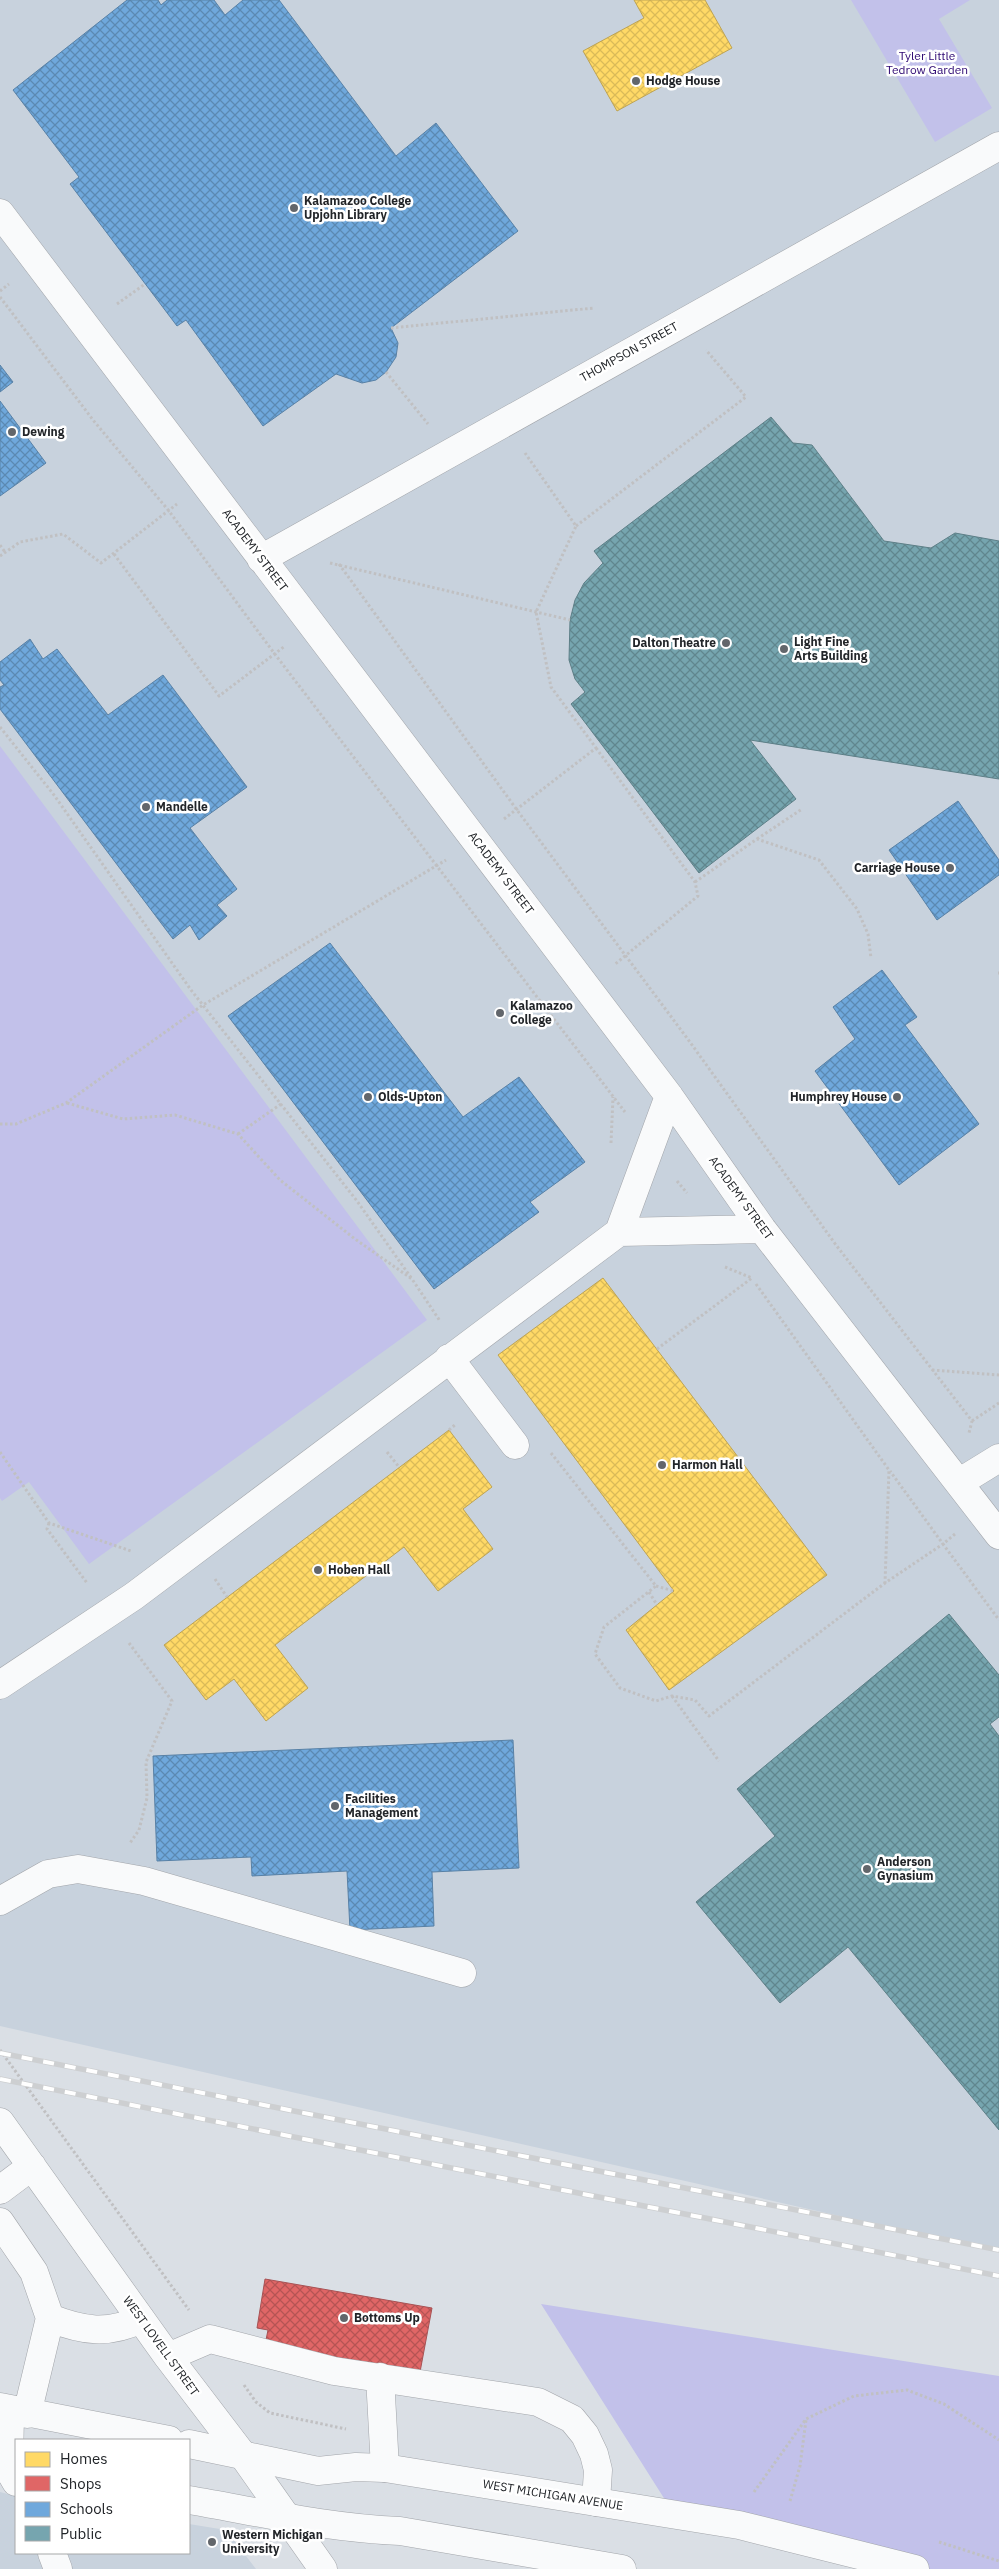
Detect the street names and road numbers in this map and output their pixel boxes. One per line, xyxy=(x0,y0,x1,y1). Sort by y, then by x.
street label: THOMPSON STREET xyxy=(577,318,681,385)
street label: ACADEMY STREET xyxy=(219,505,291,594)
street label: ACADEMY STREET xyxy=(465,828,537,917)
street label: ACADEMY STREET xyxy=(706,1153,777,1243)
street label: WEST LOVELL STREET xyxy=(120,2293,203,2399)
street label: WEST MICHIGAN AVENUE xyxy=(482,2476,624,2513)

